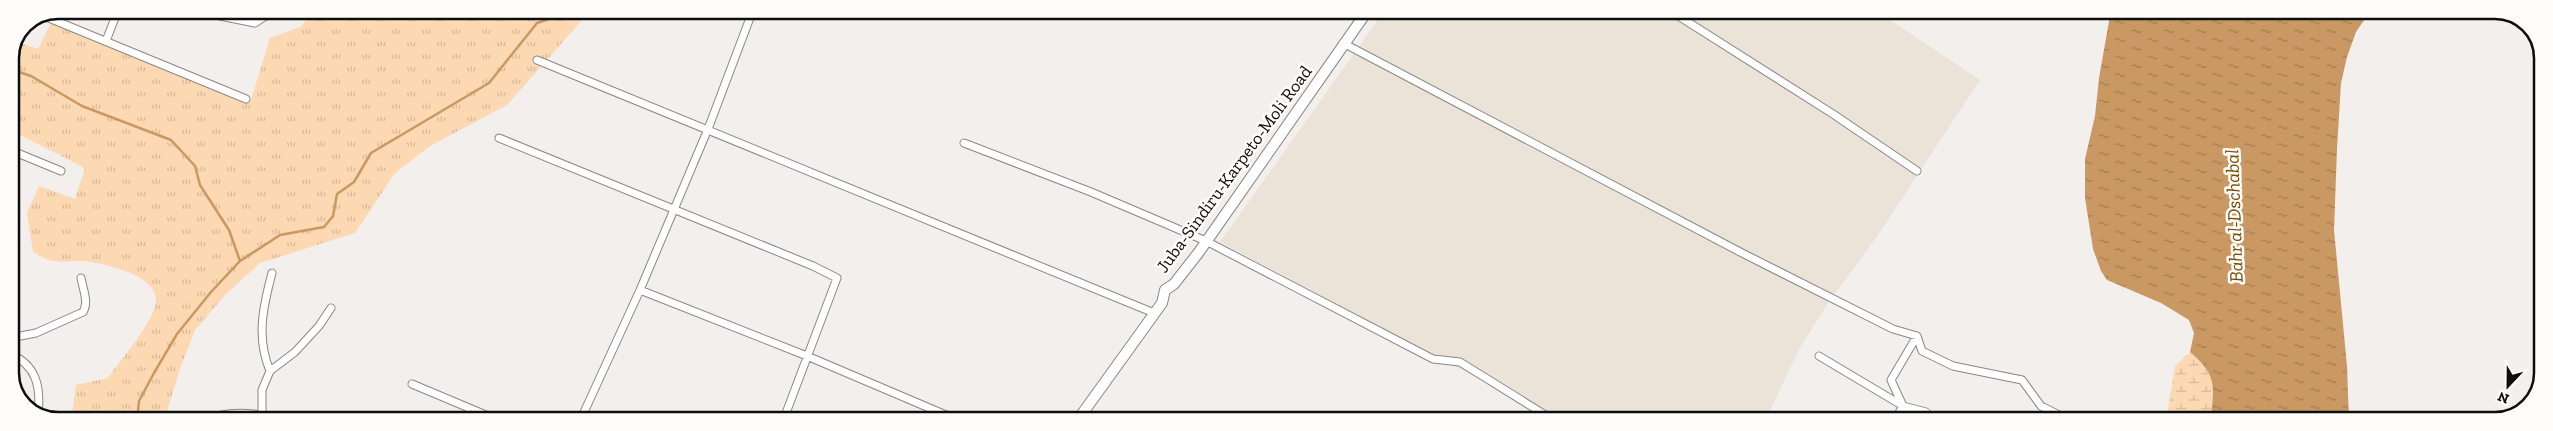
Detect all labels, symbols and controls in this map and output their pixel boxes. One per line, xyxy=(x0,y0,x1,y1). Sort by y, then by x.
street label: Juba-Sindiru-Karpeto-Moli Road xyxy=(1151,61,1317,277)
water label: Bahr al-Dschabal xyxy=(2220,149,2248,283)
north arrow xyxy=(2483,361,2533,411)
text: N xyxy=(2495,388,2511,407)

